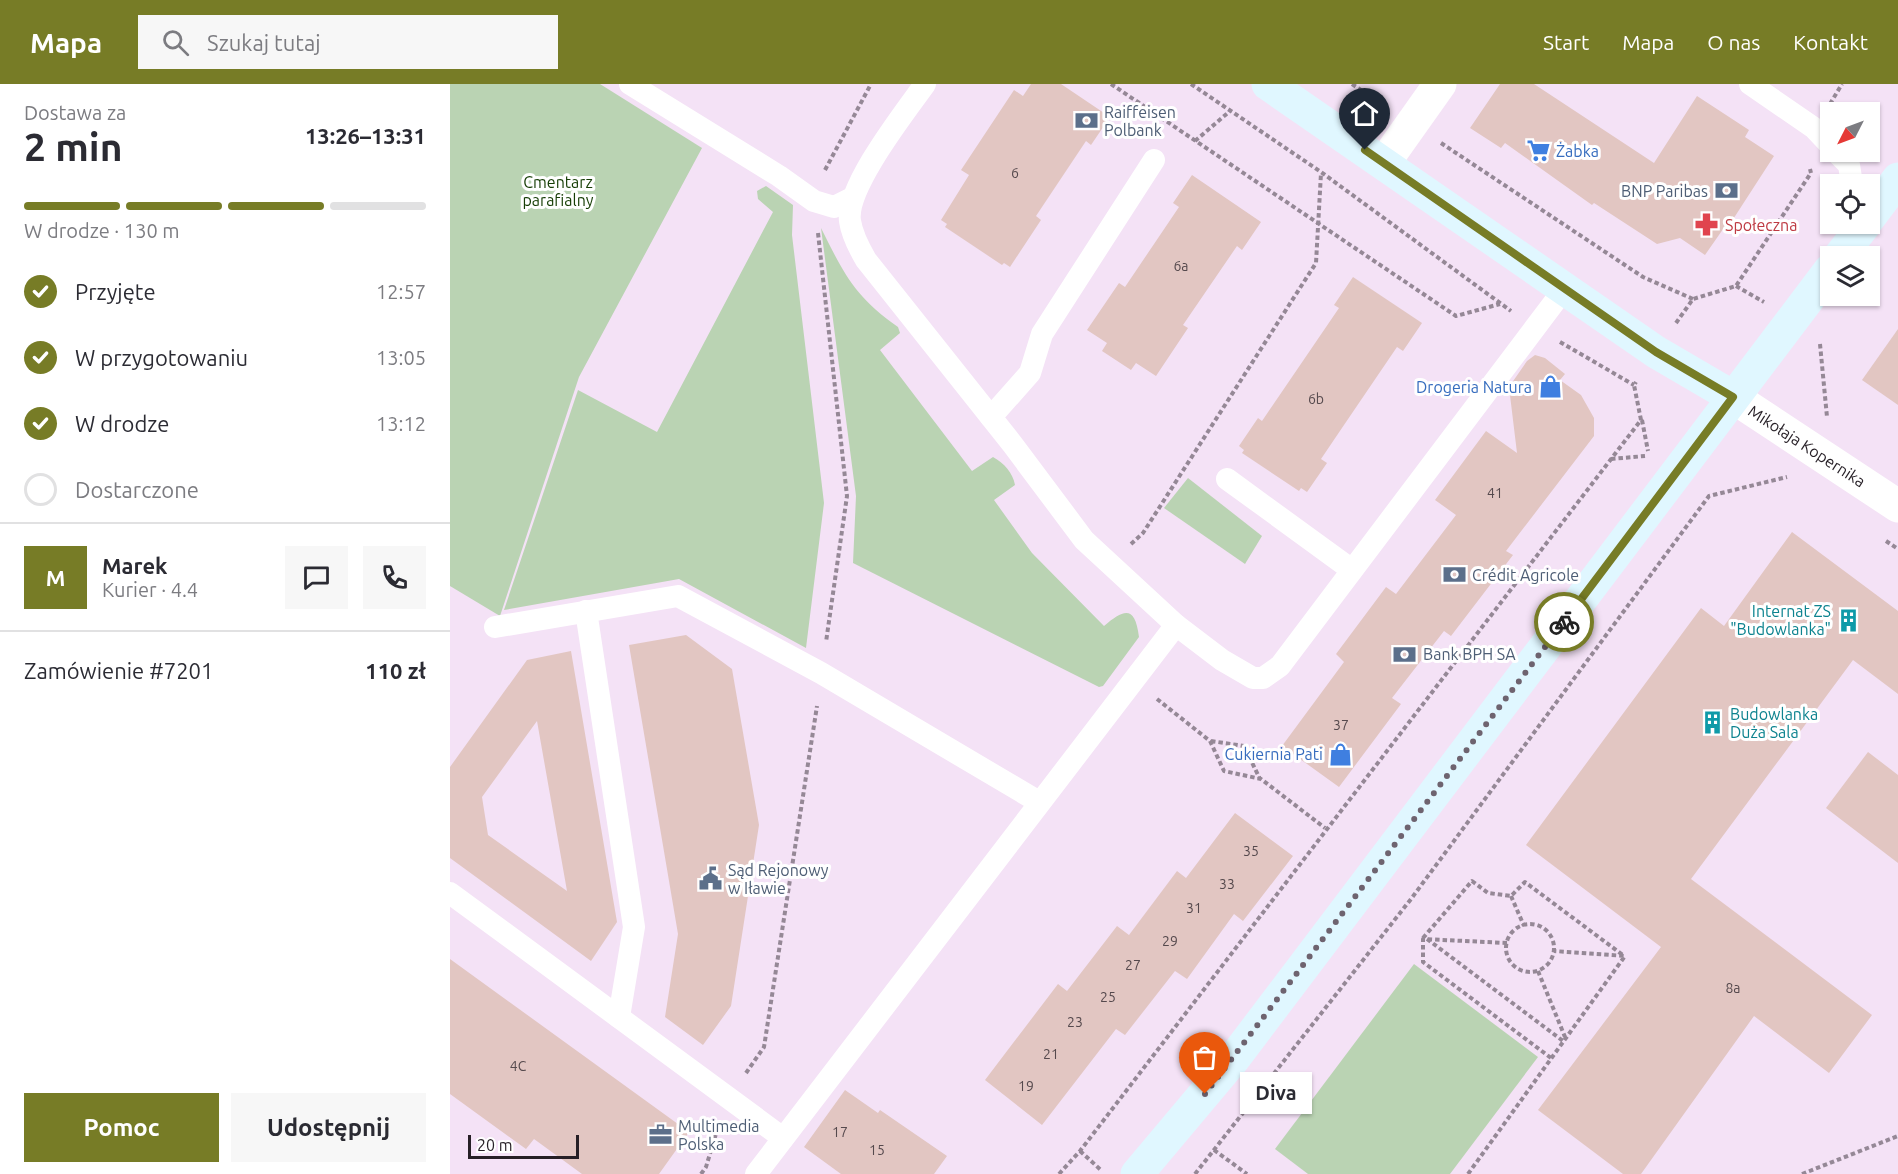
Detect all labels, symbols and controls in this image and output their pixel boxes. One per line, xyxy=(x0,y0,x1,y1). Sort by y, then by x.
search box xyxy=(138,15,558,69)
icon: search xyxy=(159,26,192,59)
text: Mapa xyxy=(30,27,102,58)
text: Szukaj tutaj xyxy=(207,30,321,55)
text: Start xyxy=(1543,30,1589,54)
text: Mapa xyxy=(1622,30,1674,54)
text: O nas xyxy=(1707,30,1760,54)
text: Kontakt xyxy=(1793,30,1868,54)
pin xyxy=(1339,88,1390,150)
icon: home xyxy=(1348,97,1381,130)
text: Dostawa za xyxy=(24,101,126,124)
north arrow xyxy=(1820,102,1880,162)
map controls xyxy=(1820,102,1880,306)
place label: Raiffeisen Polbank xyxy=(1104,103,1176,139)
bank icon: Raiffeisen Polbank xyxy=(1073,108,1099,134)
text: 13:26–13:31 xyxy=(305,123,426,148)
text: 2 min xyxy=(24,125,123,168)
supermarket icon: Żabka xyxy=(1525,138,1551,164)
place label: Żabka xyxy=(1556,142,1599,160)
house number: 6 xyxy=(1011,165,1019,181)
park label: Cmentarz parafialny xyxy=(523,173,594,209)
button: locate xyxy=(1820,174,1880,234)
bank icon: BNP Paribas xyxy=(1713,178,1739,204)
place label: BNP Paribas xyxy=(1621,182,1708,200)
pharmacy icon: Społeczna xyxy=(1694,212,1720,238)
place label: Społeczna xyxy=(1725,216,1797,234)
text: W drodze · 130 m xyxy=(24,219,180,242)
button: layers xyxy=(1820,246,1880,306)
house number: 6a xyxy=(1173,258,1189,274)
icon: check xyxy=(24,275,57,308)
text: Przyjęte xyxy=(75,279,156,304)
text: 12:57 xyxy=(376,280,426,303)
icon: check xyxy=(24,341,57,374)
text: W przygotowaniu xyxy=(75,345,248,370)
text: 13:05 xyxy=(376,346,426,369)
shop icon: Drogeria Natura xyxy=(1537,374,1563,400)
place label: Drogeria Natura xyxy=(1416,378,1532,396)
house number: 6b xyxy=(1308,391,1324,407)
street label: Mikołaja Kopernika xyxy=(1745,402,1869,490)
icon: check xyxy=(24,407,57,440)
text: W drodze xyxy=(75,411,169,436)
text: 13:12 xyxy=(376,412,426,435)
text: Dostarczone xyxy=(75,477,199,502)
house number: 41 xyxy=(1487,485,1503,501)
button: chat xyxy=(285,546,348,609)
button: phone xyxy=(363,546,426,609)
text: Marek xyxy=(102,553,167,578)
bank icon: Crédit Agricole xyxy=(1441,562,1467,588)
text: M xyxy=(46,565,65,590)
place label: Crédit Agricole xyxy=(1472,566,1579,584)
text: Kurier · 4.4 xyxy=(102,578,198,601)
courier xyxy=(1534,592,1594,652)
place label: Internat ZS "Budowlanka" xyxy=(1730,602,1831,638)
icon: bike xyxy=(1548,606,1581,639)
building icon: Internat ZS "Budowlanka" xyxy=(1836,607,1862,633)
bank icon: Bank BPH SA xyxy=(1392,641,1418,667)
place label: Bank BPH SA xyxy=(1423,645,1516,663)
text: Zamówienie #7201 xyxy=(24,658,213,683)
text: 110 zł xyxy=(365,658,426,683)
place label: Budowlanka Duża Sala xyxy=(1730,705,1818,741)
building icon: Budowlanka Duża Sala xyxy=(1699,710,1725,736)
house number: 37 xyxy=(1333,717,1349,733)
shop icon: Cukiernia Pati xyxy=(1328,741,1354,767)
place label: Cukiernia Pati xyxy=(1225,745,1323,763)
house number: 35 xyxy=(1243,843,1259,859)
place label: Sąd Rejonowy w Iławie xyxy=(728,861,829,897)
public building icon: Sąd Rejonowy w Iławie xyxy=(697,866,723,892)
house number: 33 xyxy=(1219,876,1235,892)
house number: 31 xyxy=(1186,900,1202,916)
house number: 29 xyxy=(1162,933,1178,949)
house number: 27 xyxy=(1125,957,1141,973)
house number: 8a xyxy=(1725,980,1741,996)
house number: 25 xyxy=(1100,989,1116,1005)
house number: 23 xyxy=(1067,1014,1083,1030)
pin xyxy=(1179,1032,1230,1094)
icon: bag xyxy=(1188,1041,1221,1074)
house number: 21 xyxy=(1043,1046,1059,1062)
house number: 4C xyxy=(510,1058,527,1074)
callout: Diva xyxy=(1241,1073,1313,1115)
house number: 19 xyxy=(1018,1078,1034,1094)
text: Diva xyxy=(1255,1081,1297,1104)
button: Pomoc xyxy=(24,1093,219,1162)
button: Udostępnij xyxy=(231,1093,426,1162)
place label: Multimedia Polska xyxy=(678,1117,760,1153)
office icon: Multimedia Polska xyxy=(647,1122,673,1148)
house number: 17 xyxy=(832,1124,848,1140)
scale bar xyxy=(468,1132,579,1160)
text: 20 m xyxy=(477,1136,513,1154)
house number: 15 xyxy=(869,1142,885,1158)

